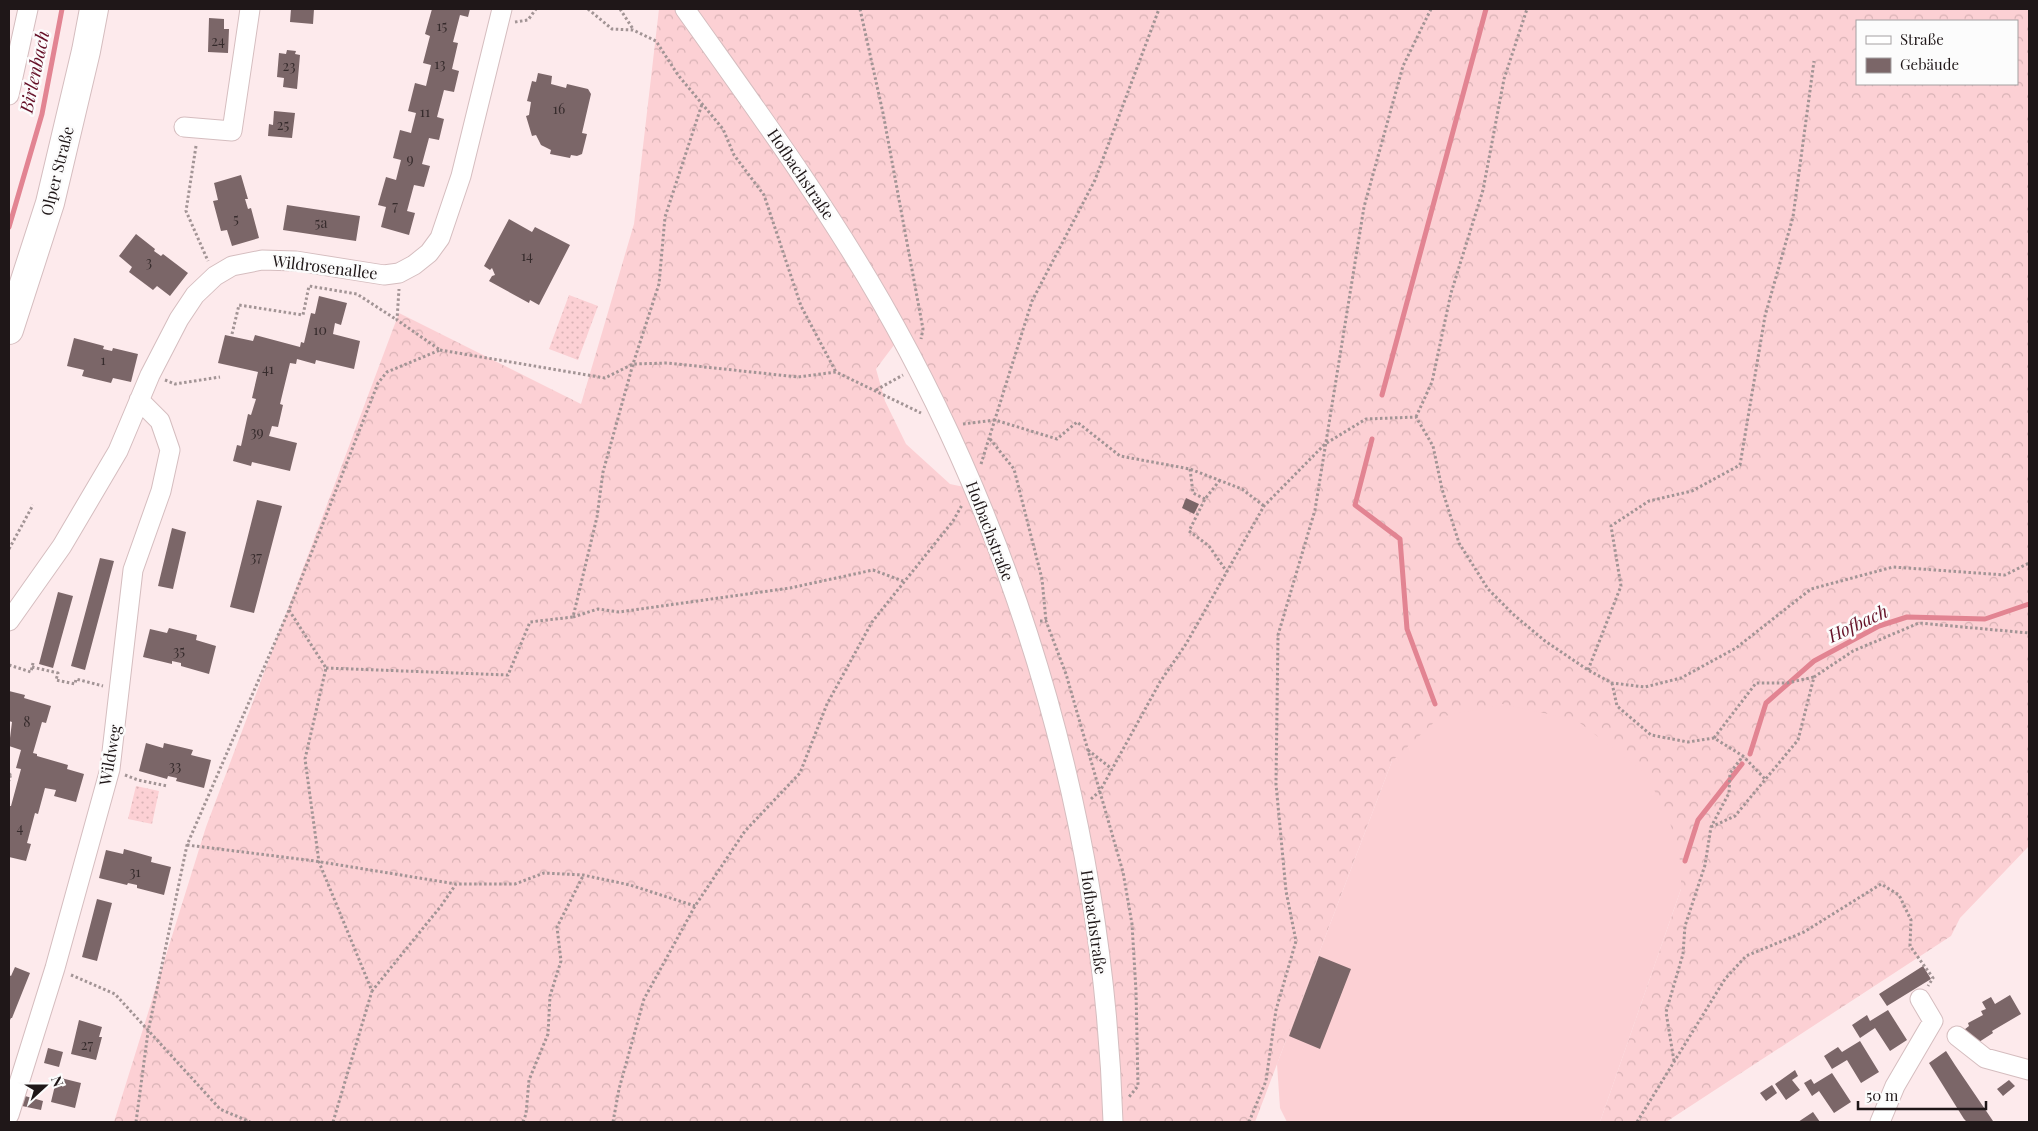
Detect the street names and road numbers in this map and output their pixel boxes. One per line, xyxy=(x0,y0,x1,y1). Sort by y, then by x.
street label: Olper Straße xyxy=(35,124,78,218)
street label: Hofbachstraße xyxy=(763,124,840,223)
street label: Wildrosenallee xyxy=(270,249,379,283)
street label: Hofbachstraße xyxy=(962,478,1019,584)
street label: Wildweg xyxy=(94,722,125,788)
street label: Hofbachstraße xyxy=(1077,868,1112,976)

